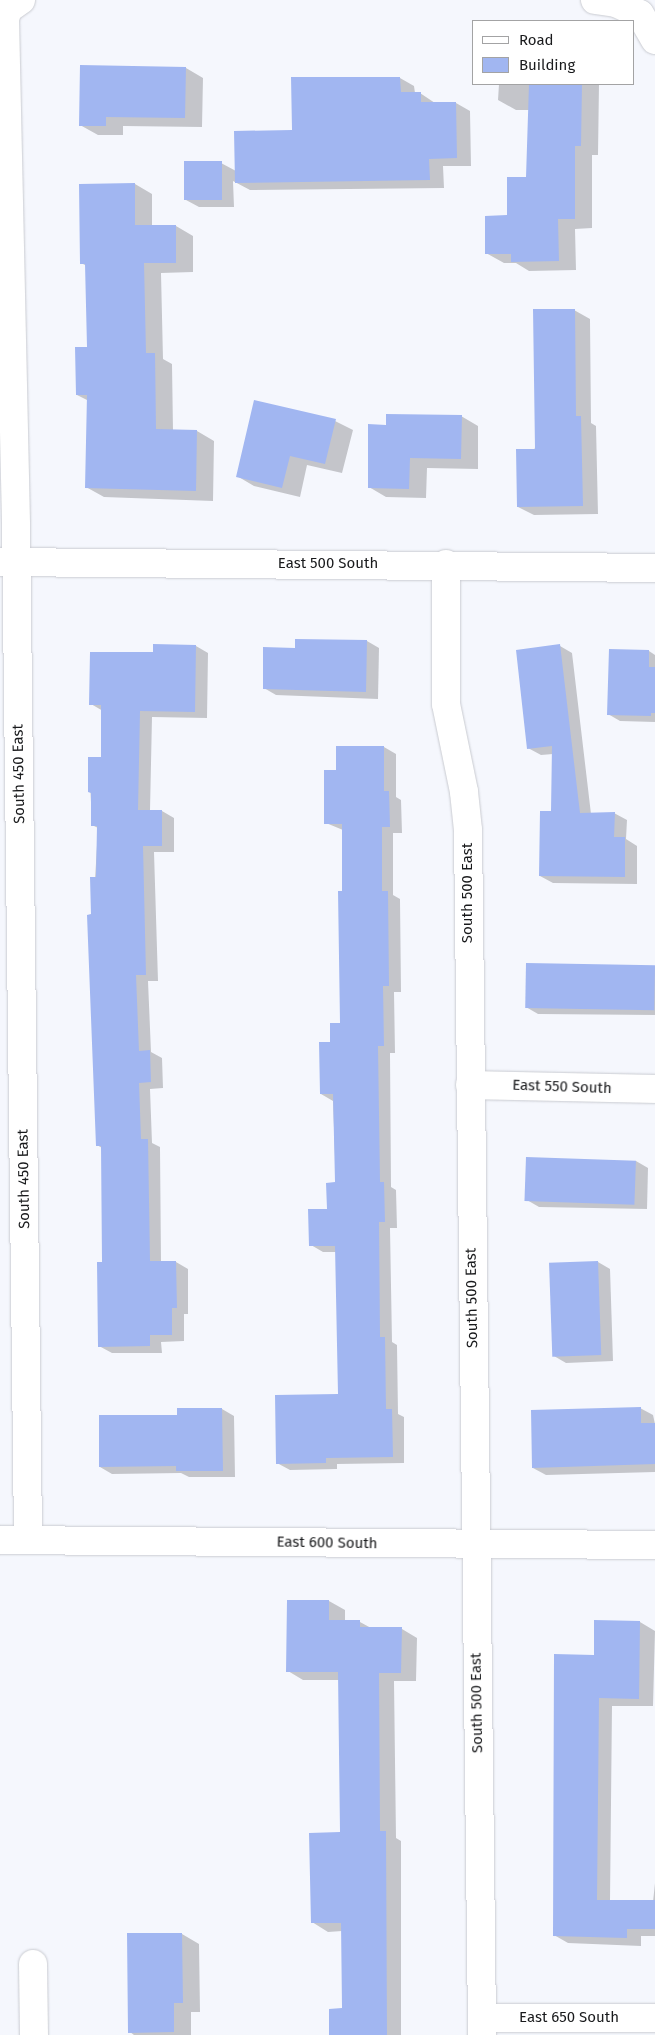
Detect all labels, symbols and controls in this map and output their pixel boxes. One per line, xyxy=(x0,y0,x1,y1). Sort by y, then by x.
legend xyxy=(472,20,635,85)
text: Road xyxy=(519,31,554,49)
text: Building xyxy=(519,56,575,74)
street label: East 500 South xyxy=(278,555,378,573)
street label: South 450 East xyxy=(9,724,29,824)
street label: South 500 East xyxy=(459,843,477,943)
street label: East 550 South xyxy=(512,1076,612,1098)
street label: South 450 East xyxy=(14,1129,34,1229)
street label: South 500 East xyxy=(462,1248,482,1348)
street label: East 600 South xyxy=(276,1533,378,1553)
street label: South 500 East xyxy=(467,1653,487,1753)
street label: East 650 South xyxy=(519,2009,619,2027)

